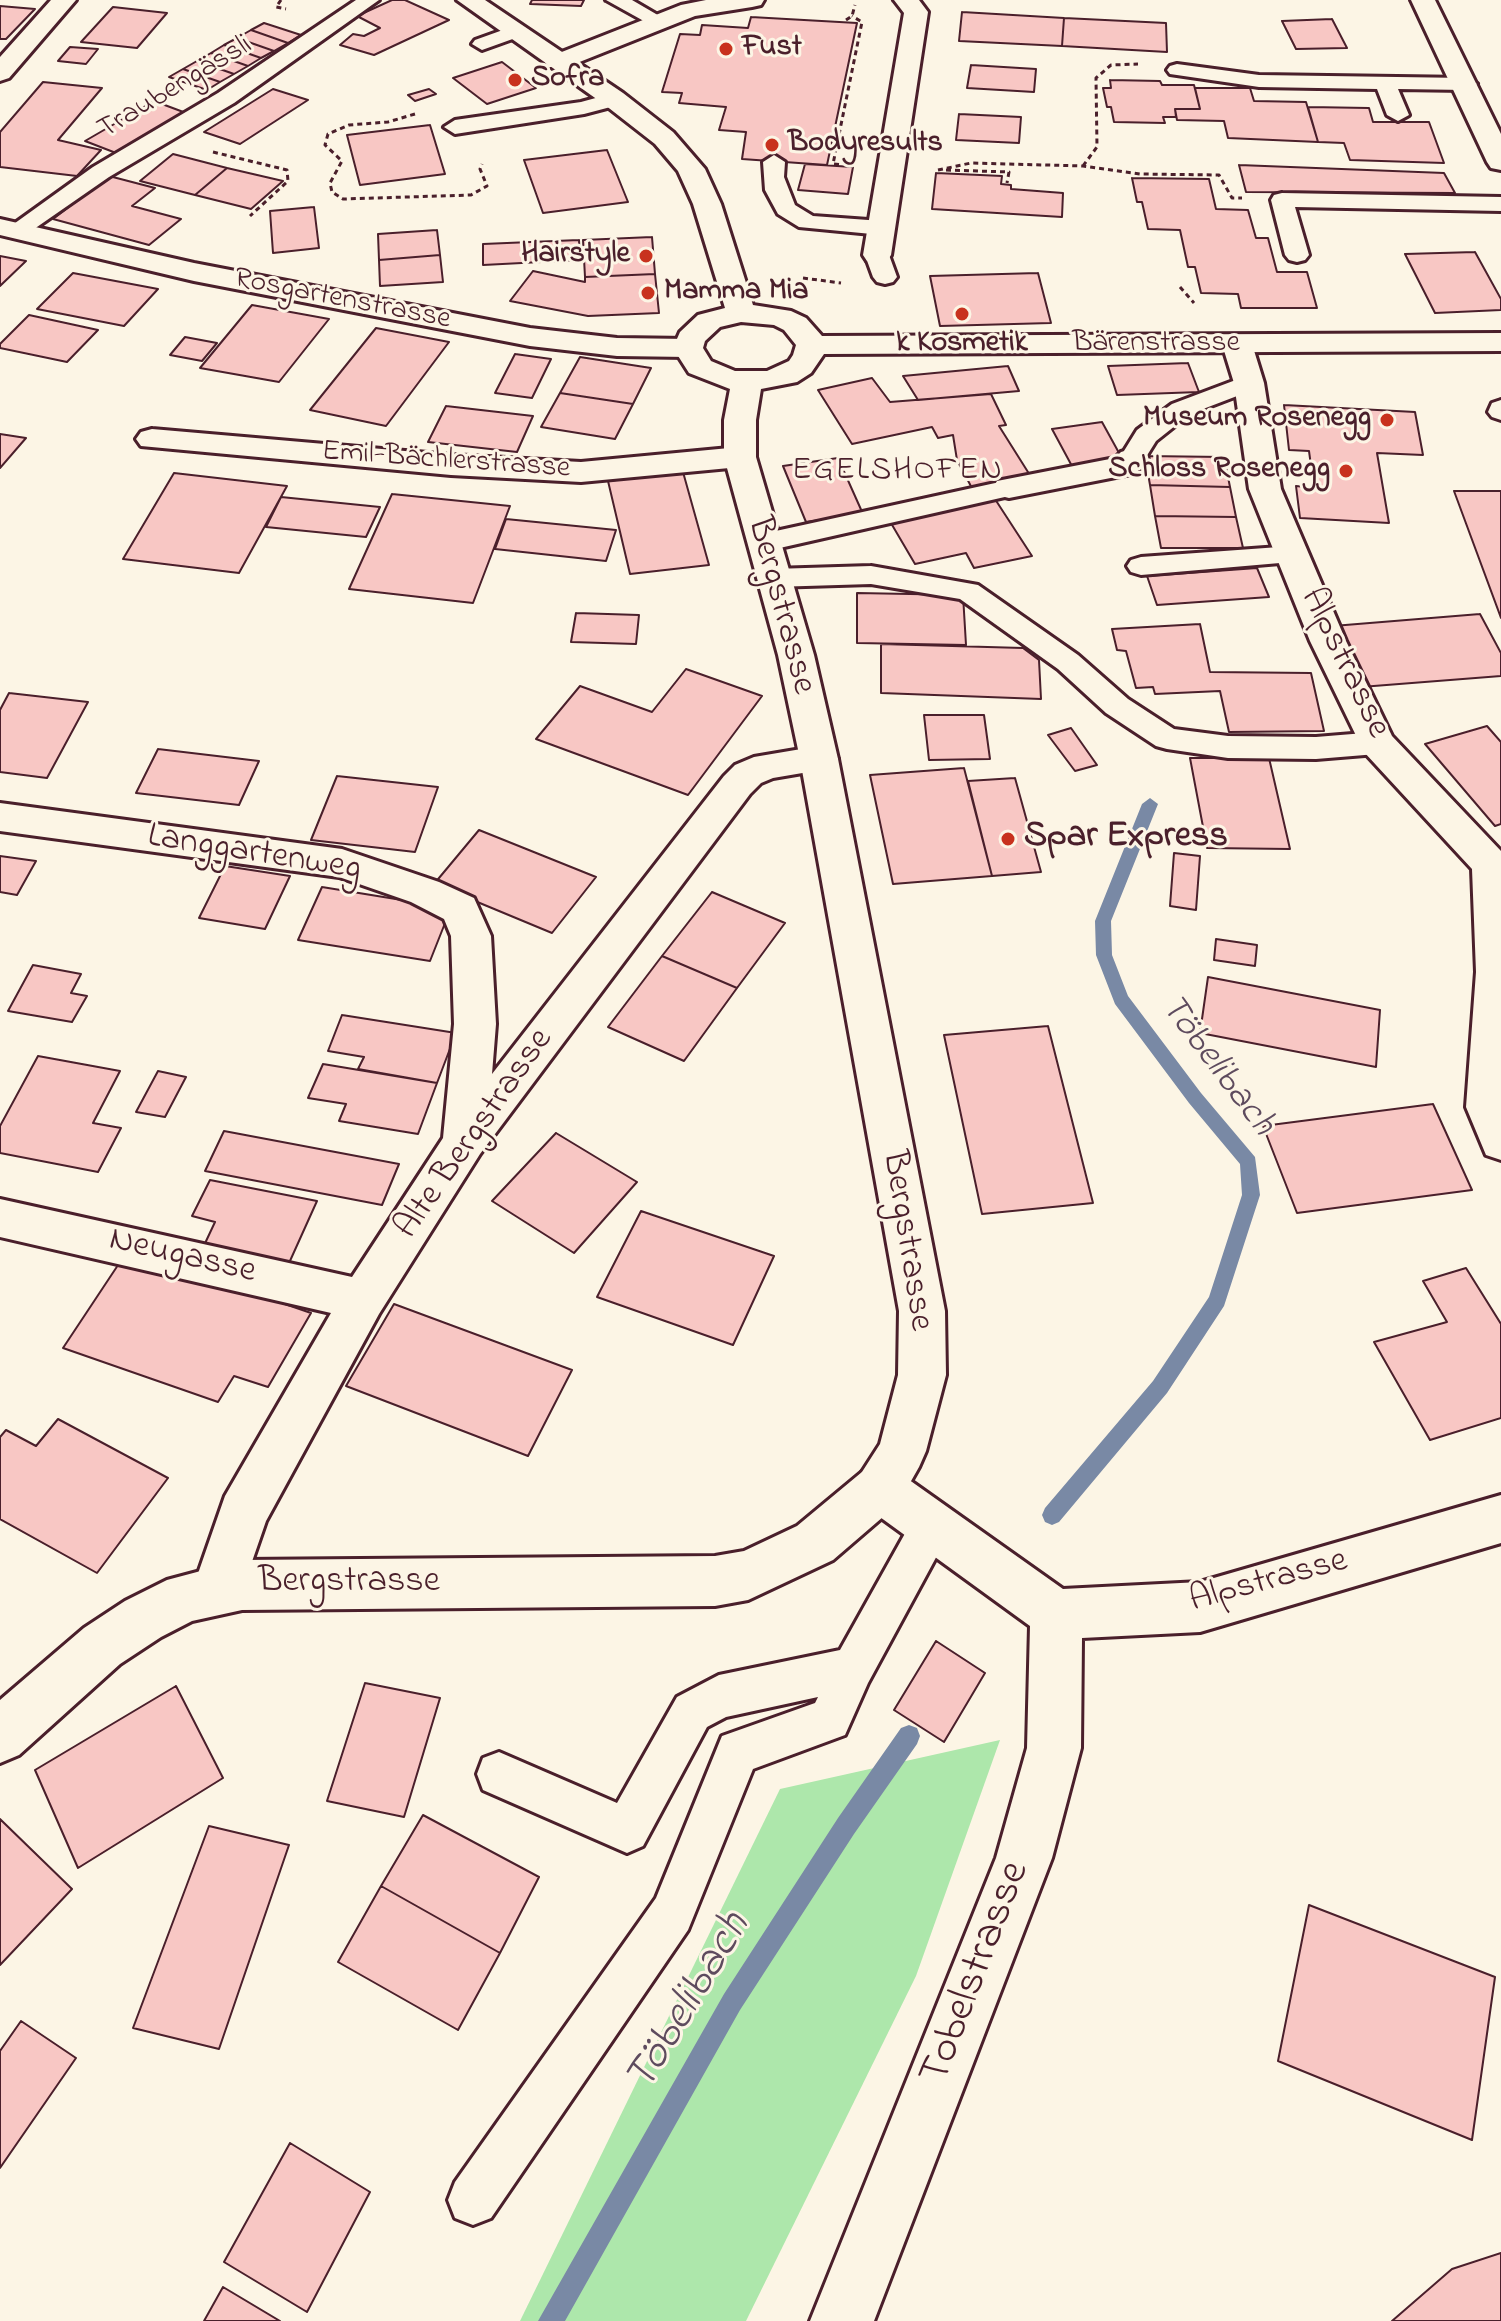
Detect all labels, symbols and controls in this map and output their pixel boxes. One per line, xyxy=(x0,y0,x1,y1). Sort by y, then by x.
street label: Traubengässli xyxy=(92,29,260,149)
place label: Fust xyxy=(742,31,802,67)
marker: Fust xyxy=(717,40,735,58)
place label: Sofra xyxy=(531,62,604,98)
marker: Sofra xyxy=(506,71,524,89)
place label: Bodyresults xyxy=(788,127,943,163)
marker: Bodyresults xyxy=(763,136,781,154)
place label: Hairstyle xyxy=(521,238,630,274)
marker: Hairstyle xyxy=(637,247,655,265)
street label: Rosgartenstrasse xyxy=(231,262,453,340)
place label: Mamma Mia xyxy=(664,275,808,311)
marker: Mamma Mia xyxy=(639,284,657,302)
marker: k Kosmetik xyxy=(953,305,971,323)
place label: k Kosmetik xyxy=(896,327,1028,363)
street label: Bärenstrasse xyxy=(1072,327,1240,363)
place label: Museum Rosenegg xyxy=(1143,402,1371,438)
marker: Museum Rosenegg xyxy=(1378,411,1396,429)
street label: Emil-Bächlerstrasse xyxy=(321,435,571,489)
place label: Schloss Rosenegg xyxy=(1108,453,1330,489)
district label: EGELSHOFEN xyxy=(792,454,1004,492)
marker: Schloss Rosenegg xyxy=(1337,462,1355,480)
street label: Bergstrasse xyxy=(735,513,823,699)
street label: Alpstrasse xyxy=(1288,582,1398,746)
street label: Langgartenweg xyxy=(144,817,364,893)
place label: Spar Express xyxy=(1024,817,1228,861)
marker: Spar Express xyxy=(999,830,1017,848)
water label: Töbelibach xyxy=(1147,988,1283,1146)
street label: Alte Bergstrasse xyxy=(387,1021,565,1249)
street label: Bergstrasse xyxy=(869,1148,941,1334)
street label: Neugasse xyxy=(104,1220,260,1296)
street label: Alpstrasse xyxy=(1185,1541,1353,1625)
street label: Bergstrasse xyxy=(258,1562,440,1606)
street label: Tobelstrasse xyxy=(911,1855,1045,2093)
water label: Töbelibach xyxy=(616,1904,766,2104)

